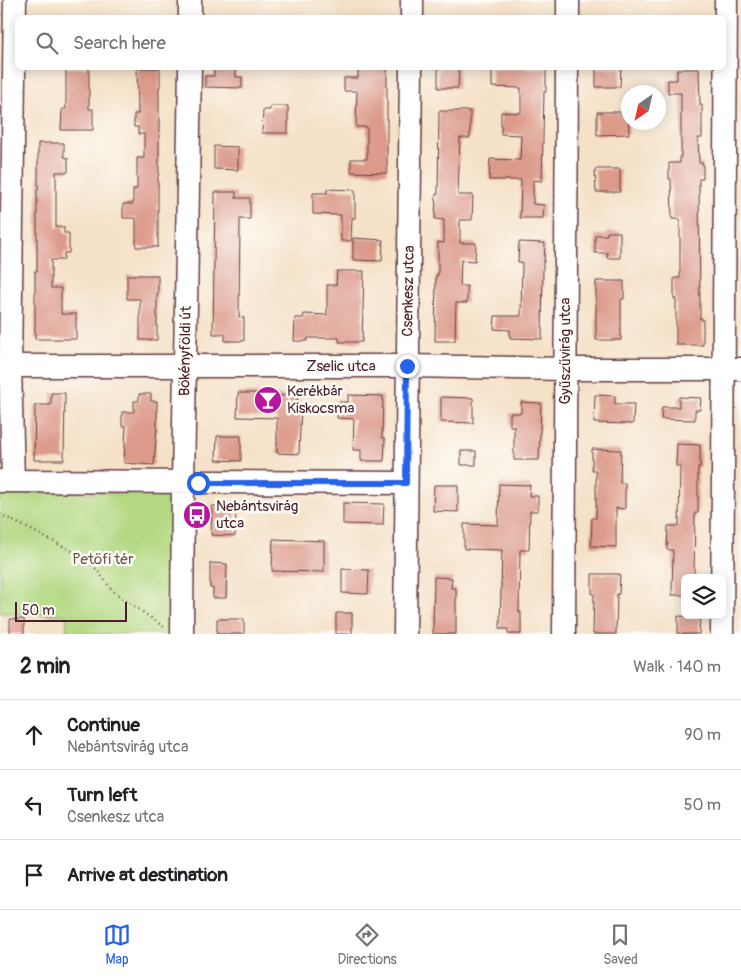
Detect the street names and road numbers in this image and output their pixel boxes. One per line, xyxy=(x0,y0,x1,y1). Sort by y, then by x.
street label: Csenkesz utca xyxy=(398,245,419,337)
street label: Gyűszűvirág utca xyxy=(556,297,575,405)
street label: Bökényföldi út xyxy=(175,305,196,396)
street label: Zselic utca xyxy=(306,357,376,376)

